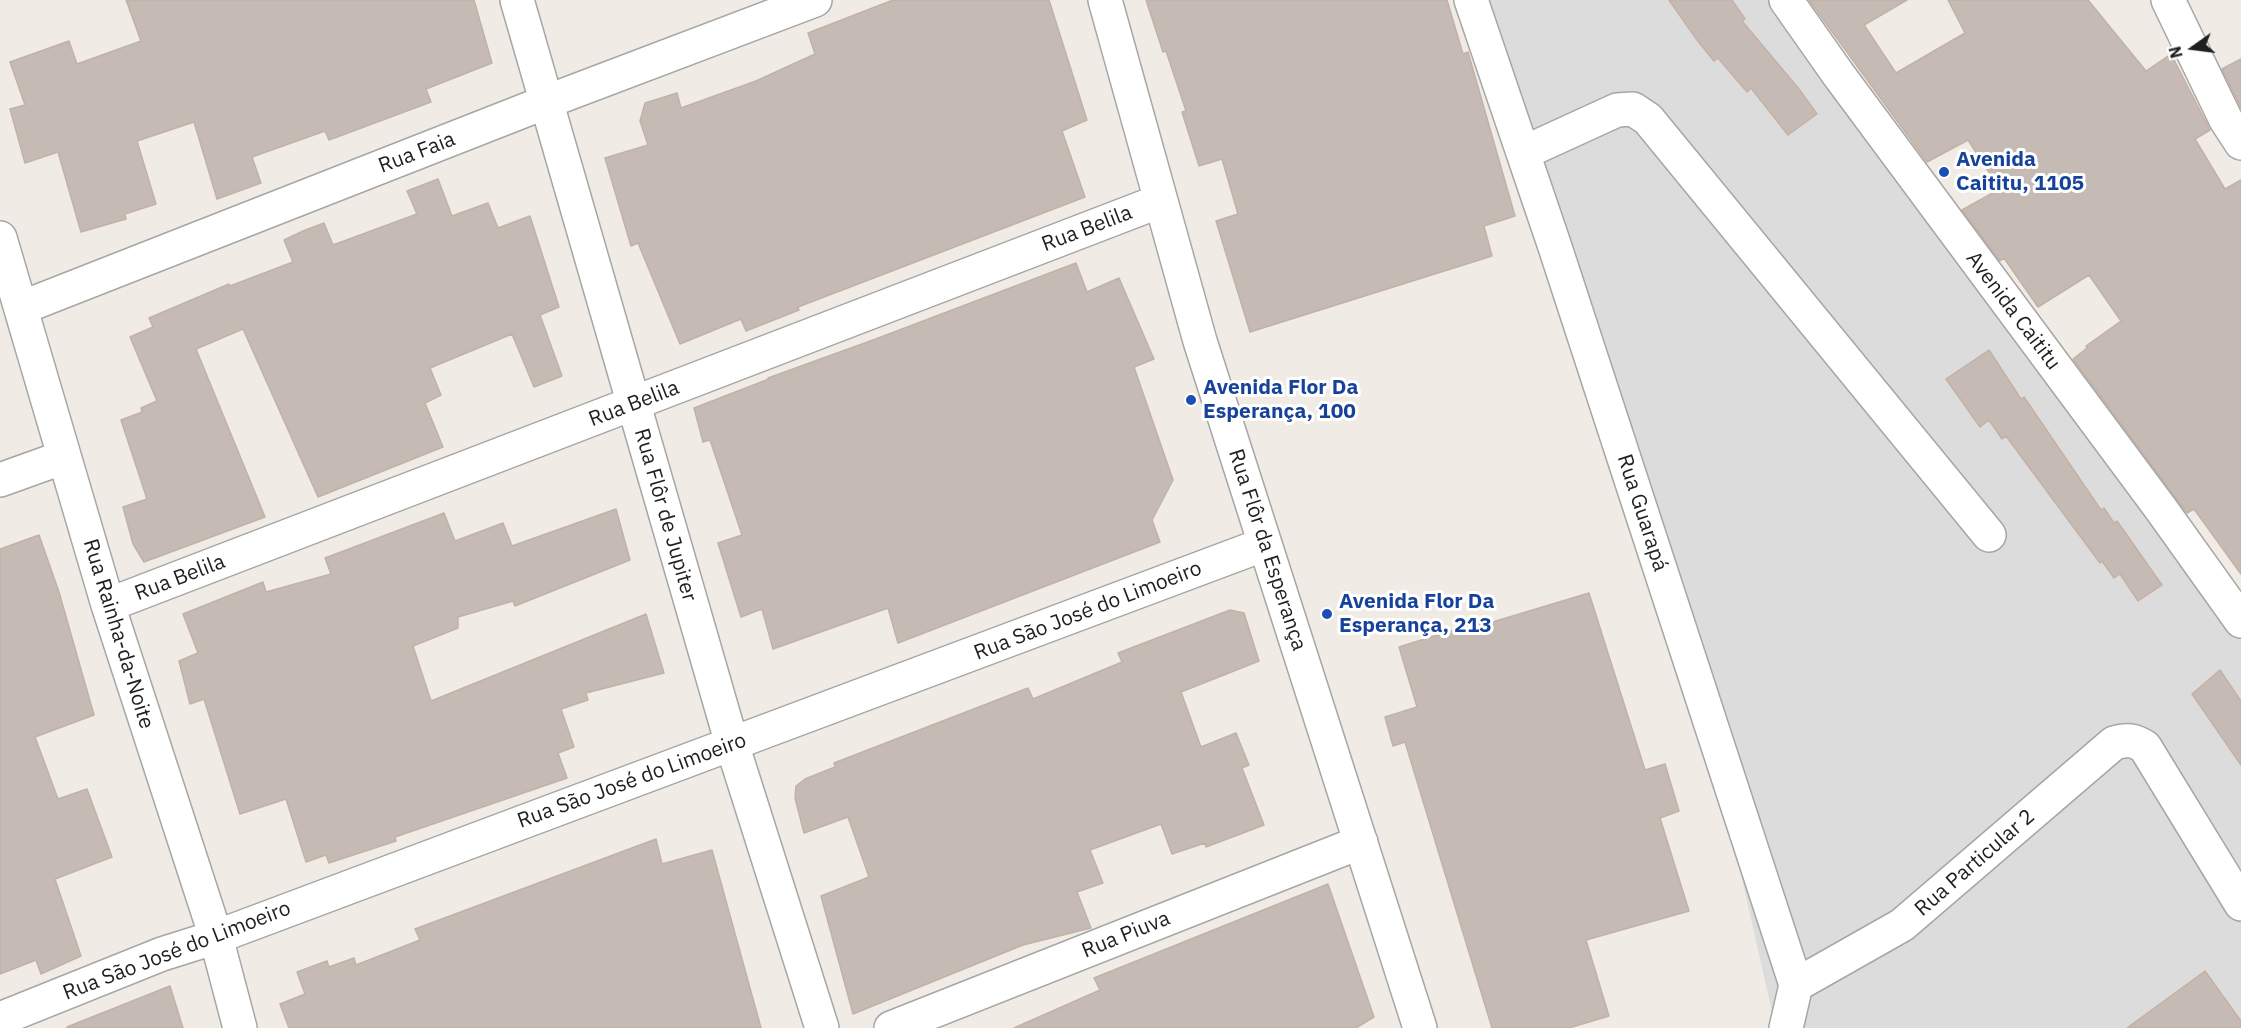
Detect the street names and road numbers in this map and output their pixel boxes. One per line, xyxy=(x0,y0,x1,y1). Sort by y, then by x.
street label: Rua Faia xyxy=(375,127,459,179)
street label: Rua Belila xyxy=(1038,200,1136,258)
street label: Avenida Caititu xyxy=(1960,247,2066,375)
street label: Rua Belila xyxy=(585,375,683,433)
street label: Rua Flôr de Jupiter xyxy=(628,426,702,604)
street label: Rua Flôr da Esperança xyxy=(1222,446,1312,654)
street label: Rua Guarapá xyxy=(1611,451,1673,575)
street label: Rua Rainha-da-Noite xyxy=(77,536,159,732)
street label: Rua Belila xyxy=(131,549,229,607)
street label: Rua São José do Limoeiro xyxy=(971,556,1205,666)
street label: Rua São José do Limoeiro xyxy=(514,728,750,834)
street label: Rua Particular 2 xyxy=(1910,804,2040,922)
street label: Rua São José do Limoeiro xyxy=(60,896,294,1006)
street label: Rua Piuva xyxy=(1078,906,1174,964)

